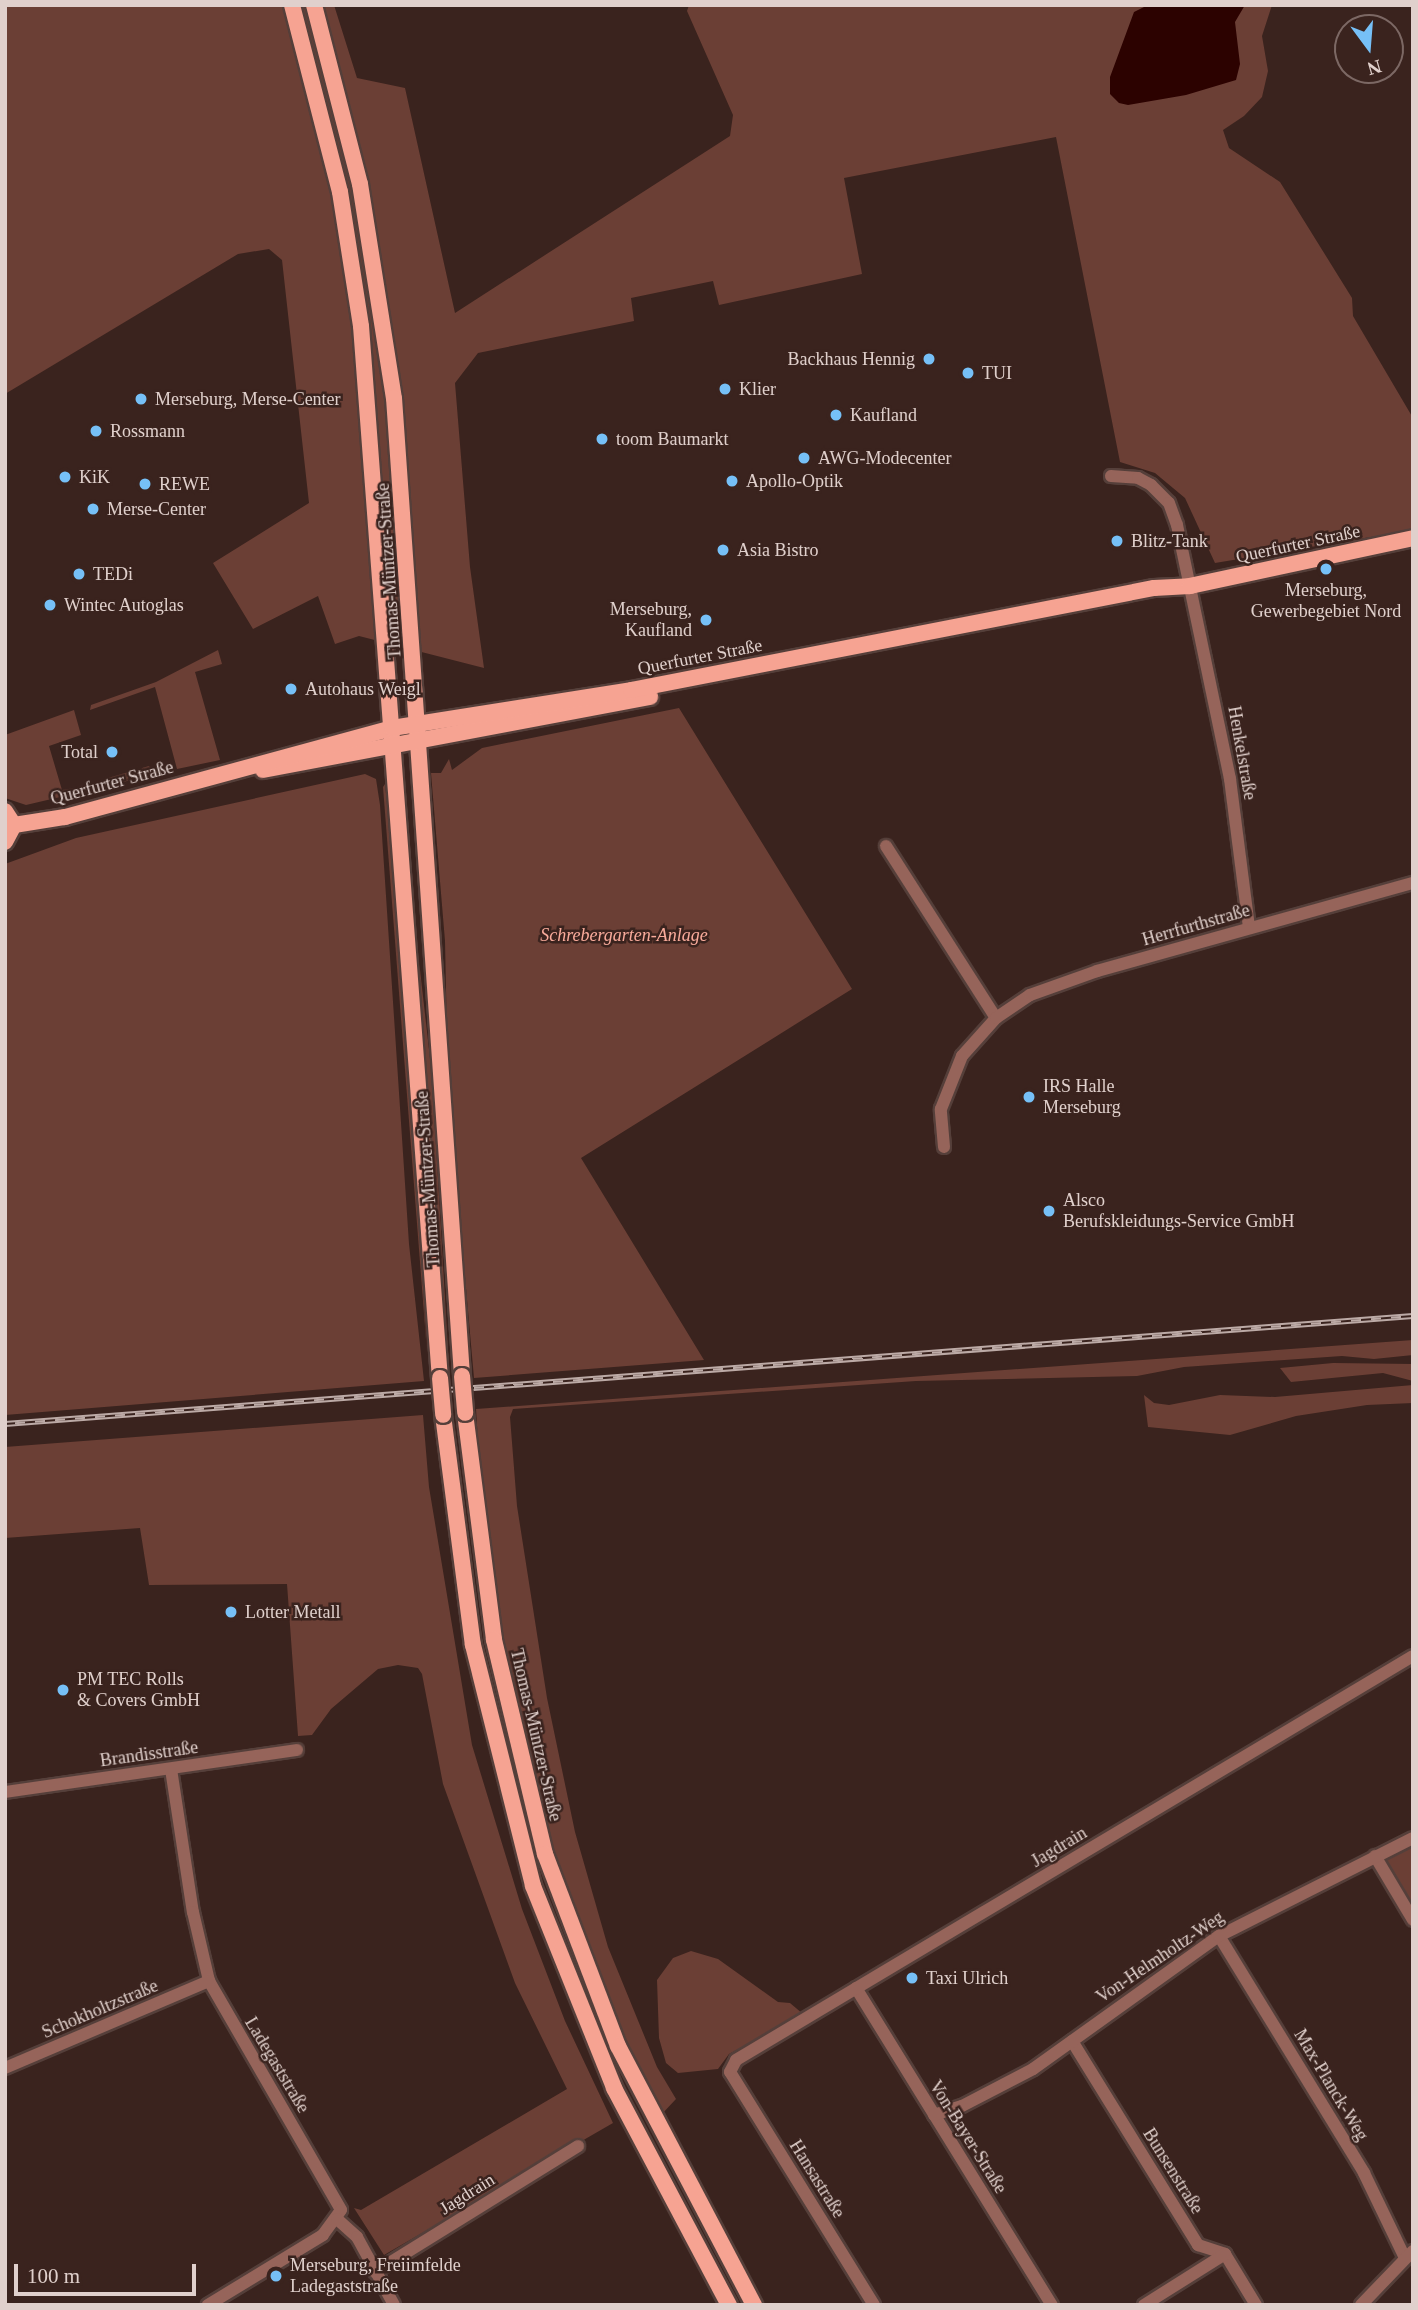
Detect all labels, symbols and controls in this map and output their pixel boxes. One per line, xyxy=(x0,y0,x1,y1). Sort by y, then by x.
north arrow xyxy=(1334,14,1404,84)
text: N xyxy=(1365,56,1384,80)
place label: Backhaus Hennig xyxy=(788,348,915,370)
marker: Backhaus Hennig xyxy=(921,351,937,367)
place label: TUI xyxy=(982,362,1012,384)
marker: TUI xyxy=(960,365,976,381)
place label: Klier xyxy=(739,378,776,400)
marker: Klier xyxy=(717,381,733,397)
place label: Merseburg, Merse-Center xyxy=(155,388,341,410)
marker: Merseburg, Merse-Center xyxy=(133,391,149,407)
place label: Kaufland xyxy=(850,404,917,426)
marker: Kaufland xyxy=(828,407,844,423)
place label: Rossmann xyxy=(110,420,185,442)
marker: Rossmann xyxy=(88,423,104,439)
place label: toom Baumarkt xyxy=(616,428,728,450)
marker: toom Baumarkt xyxy=(594,431,610,447)
place label: AWG-Modecenter xyxy=(818,447,951,469)
marker: AWG-Modecenter xyxy=(796,450,812,466)
place label: KiK xyxy=(79,466,110,488)
marker: KiK xyxy=(57,469,73,485)
place label: Apollo-Optik xyxy=(746,470,843,492)
place label: REWE xyxy=(159,473,210,495)
marker: Apollo-Optik xyxy=(724,473,740,489)
marker: REWE xyxy=(137,476,153,492)
street label: Thomas-Müntzer-Straße xyxy=(372,482,406,660)
place label: Merse-Center xyxy=(107,498,206,520)
marker: Merse-Center xyxy=(85,501,101,517)
street label: Querfurter Straße xyxy=(1234,520,1362,568)
place label: Blitz-Tank xyxy=(1131,530,1208,552)
marker: Blitz-Tank xyxy=(1109,533,1125,549)
place label: Asia Bistro xyxy=(737,539,819,561)
marker: Asia Bistro xyxy=(715,542,731,558)
marker: Merseburg, Gewerbegebiet Nord xyxy=(1318,561,1334,577)
place label: TEDi xyxy=(93,563,133,585)
marker: TEDi xyxy=(71,566,87,582)
place label: Merseburg, Gewerbegebiet Nord xyxy=(1251,580,1401,622)
place label: Wintec Autoglas xyxy=(64,594,185,616)
marker: Wintec Autoglas xyxy=(42,597,58,613)
place label: Merseburg, Kaufland xyxy=(610,599,692,642)
marker: Merseburg, Kaufland xyxy=(698,612,714,628)
street label: Querfurter Straße xyxy=(636,634,764,680)
place label: Autohaus Weigl xyxy=(305,678,421,700)
marker: Autohaus Weigl xyxy=(283,681,299,697)
street label: Henkelstraße xyxy=(1223,704,1261,802)
place label: Total xyxy=(61,741,98,763)
marker: Total xyxy=(104,744,120,760)
street label: Querfurter Straße xyxy=(48,756,176,810)
street label: Herrfurthstraße xyxy=(1140,899,1252,951)
park label: Schrebergarten-Anlage xyxy=(540,924,708,946)
place label: IRS Halle Merseburg xyxy=(1043,1076,1121,1118)
marker: IRS Halle Merseburg xyxy=(1021,1089,1037,1105)
street label: Thomas-Müntzer-Straße xyxy=(411,1090,445,1268)
place label: Alsco Berufskleidungs-Service GmbH xyxy=(1063,1190,1294,1232)
marker: Alsco Berufskleidungs-Service GmbH xyxy=(1041,1203,1057,1219)
place label: Lotter Metall xyxy=(245,1601,340,1623)
marker: Lotter Metall xyxy=(223,1604,239,1620)
street label: Thomas-Müntzer-Straße xyxy=(506,1647,566,1823)
place label: PM TEC Rolls & Covers GmbH xyxy=(77,1669,200,1712)
marker: PM TEC Rolls & Covers GmbH xyxy=(55,1682,71,1698)
street label: Brandisstraße xyxy=(98,1736,200,1772)
street label: Jagdrain xyxy=(1027,1822,1091,1872)
street label: Von-Helmholtz-Weg xyxy=(1092,1906,1228,2008)
place label: Taxi Ulrich xyxy=(926,1967,1008,1989)
marker: Taxi Ulrich xyxy=(904,1970,920,1986)
street label: Schokholtzstraße xyxy=(39,1975,161,2043)
street label: Ladegaststraße xyxy=(240,2013,314,2117)
street label: Max-Planck-Weg xyxy=(1289,2025,1373,2145)
street label: Von-Bayer-Straße xyxy=(925,2076,1011,2198)
street label: Bunsenstraße xyxy=(1138,2124,1208,2218)
street label: Hansastraße xyxy=(785,2136,849,2222)
street label: Jagdrain xyxy=(435,2169,499,2219)
scale bar xyxy=(18,2250,200,2294)
place label: Merseburg, Freiimfelde Ladegaststraße xyxy=(290,2255,461,2298)
text: 100 m xyxy=(27,2264,80,2288)
marker: Merseburg, Freiimfelde Ladegaststraße xyxy=(268,2268,284,2284)

